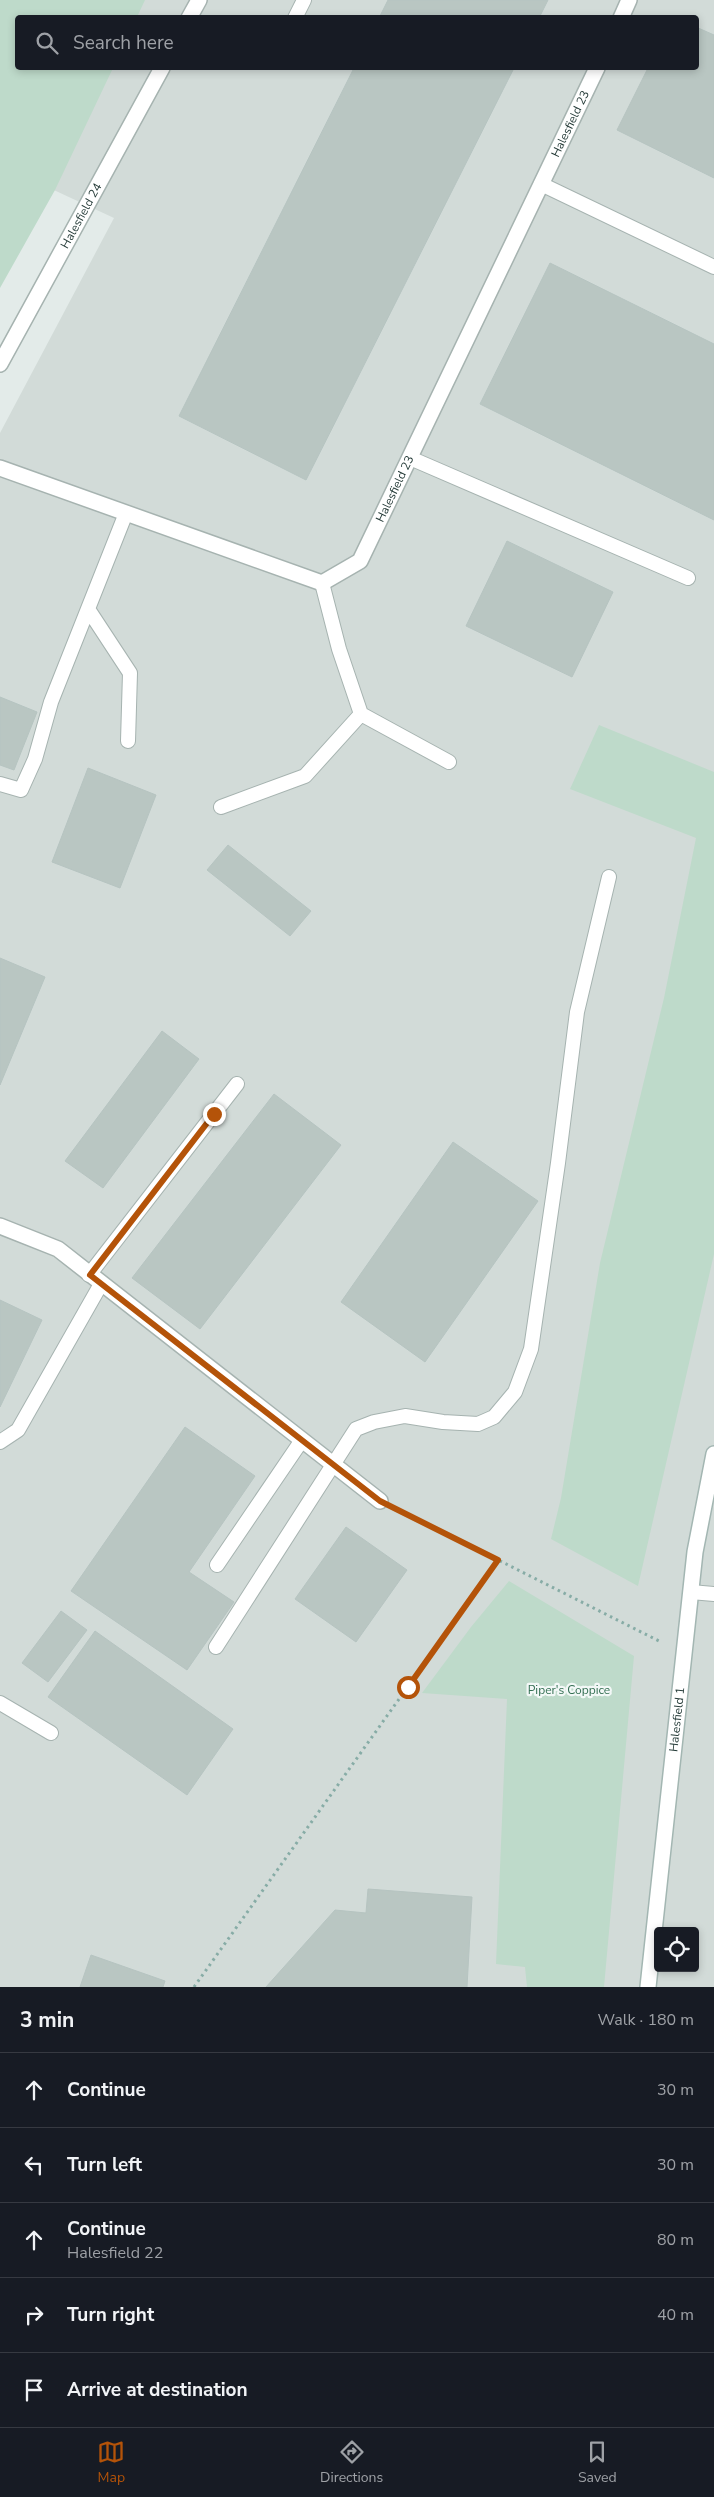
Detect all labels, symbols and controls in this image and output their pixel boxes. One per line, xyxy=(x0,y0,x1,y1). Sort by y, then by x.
search box xyxy=(15,15,699,70)
icon: search xyxy=(33,29,61,57)
text: Search here xyxy=(73,30,174,56)
street label: Halesfield 23 xyxy=(547,88,593,160)
street label: Halesfield 24 xyxy=(57,180,106,251)
street label: Halesfield 23 xyxy=(372,453,418,525)
route end xyxy=(203,1103,226,1126)
route start xyxy=(397,1676,420,1699)
park label: Piper's Coppice xyxy=(528,1682,610,1698)
street label: Halesfield 1 xyxy=(665,1686,688,1753)
map controls xyxy=(654,1927,699,1972)
button: locate xyxy=(654,1927,699,1972)
text: 3 min xyxy=(20,2006,74,2034)
text: Walk · 180 m xyxy=(598,2009,694,2031)
icon: ahead xyxy=(20,2076,48,2104)
text: Continue xyxy=(67,2077,146,2103)
text: 30 m xyxy=(657,2079,694,2101)
icon: left xyxy=(20,2151,48,2179)
text: Turn left xyxy=(67,2152,142,2178)
text: 30 m xyxy=(657,2154,694,2176)
text: Continue xyxy=(67,2216,146,2242)
icon: ahead xyxy=(20,2226,48,2254)
text: 80 m xyxy=(657,2229,694,2251)
text: Halesfield 22 xyxy=(67,2242,163,2264)
icon: right xyxy=(20,2301,48,2329)
text: Turn right xyxy=(67,2302,154,2328)
text: 40 m xyxy=(657,2304,694,2326)
icon: arrive xyxy=(20,2376,48,2404)
text: Arrive at destination xyxy=(67,2377,248,2403)
tab: Map xyxy=(97,2438,125,2487)
tab: Directions xyxy=(320,2438,383,2487)
tab: Saved xyxy=(578,2438,617,2487)

